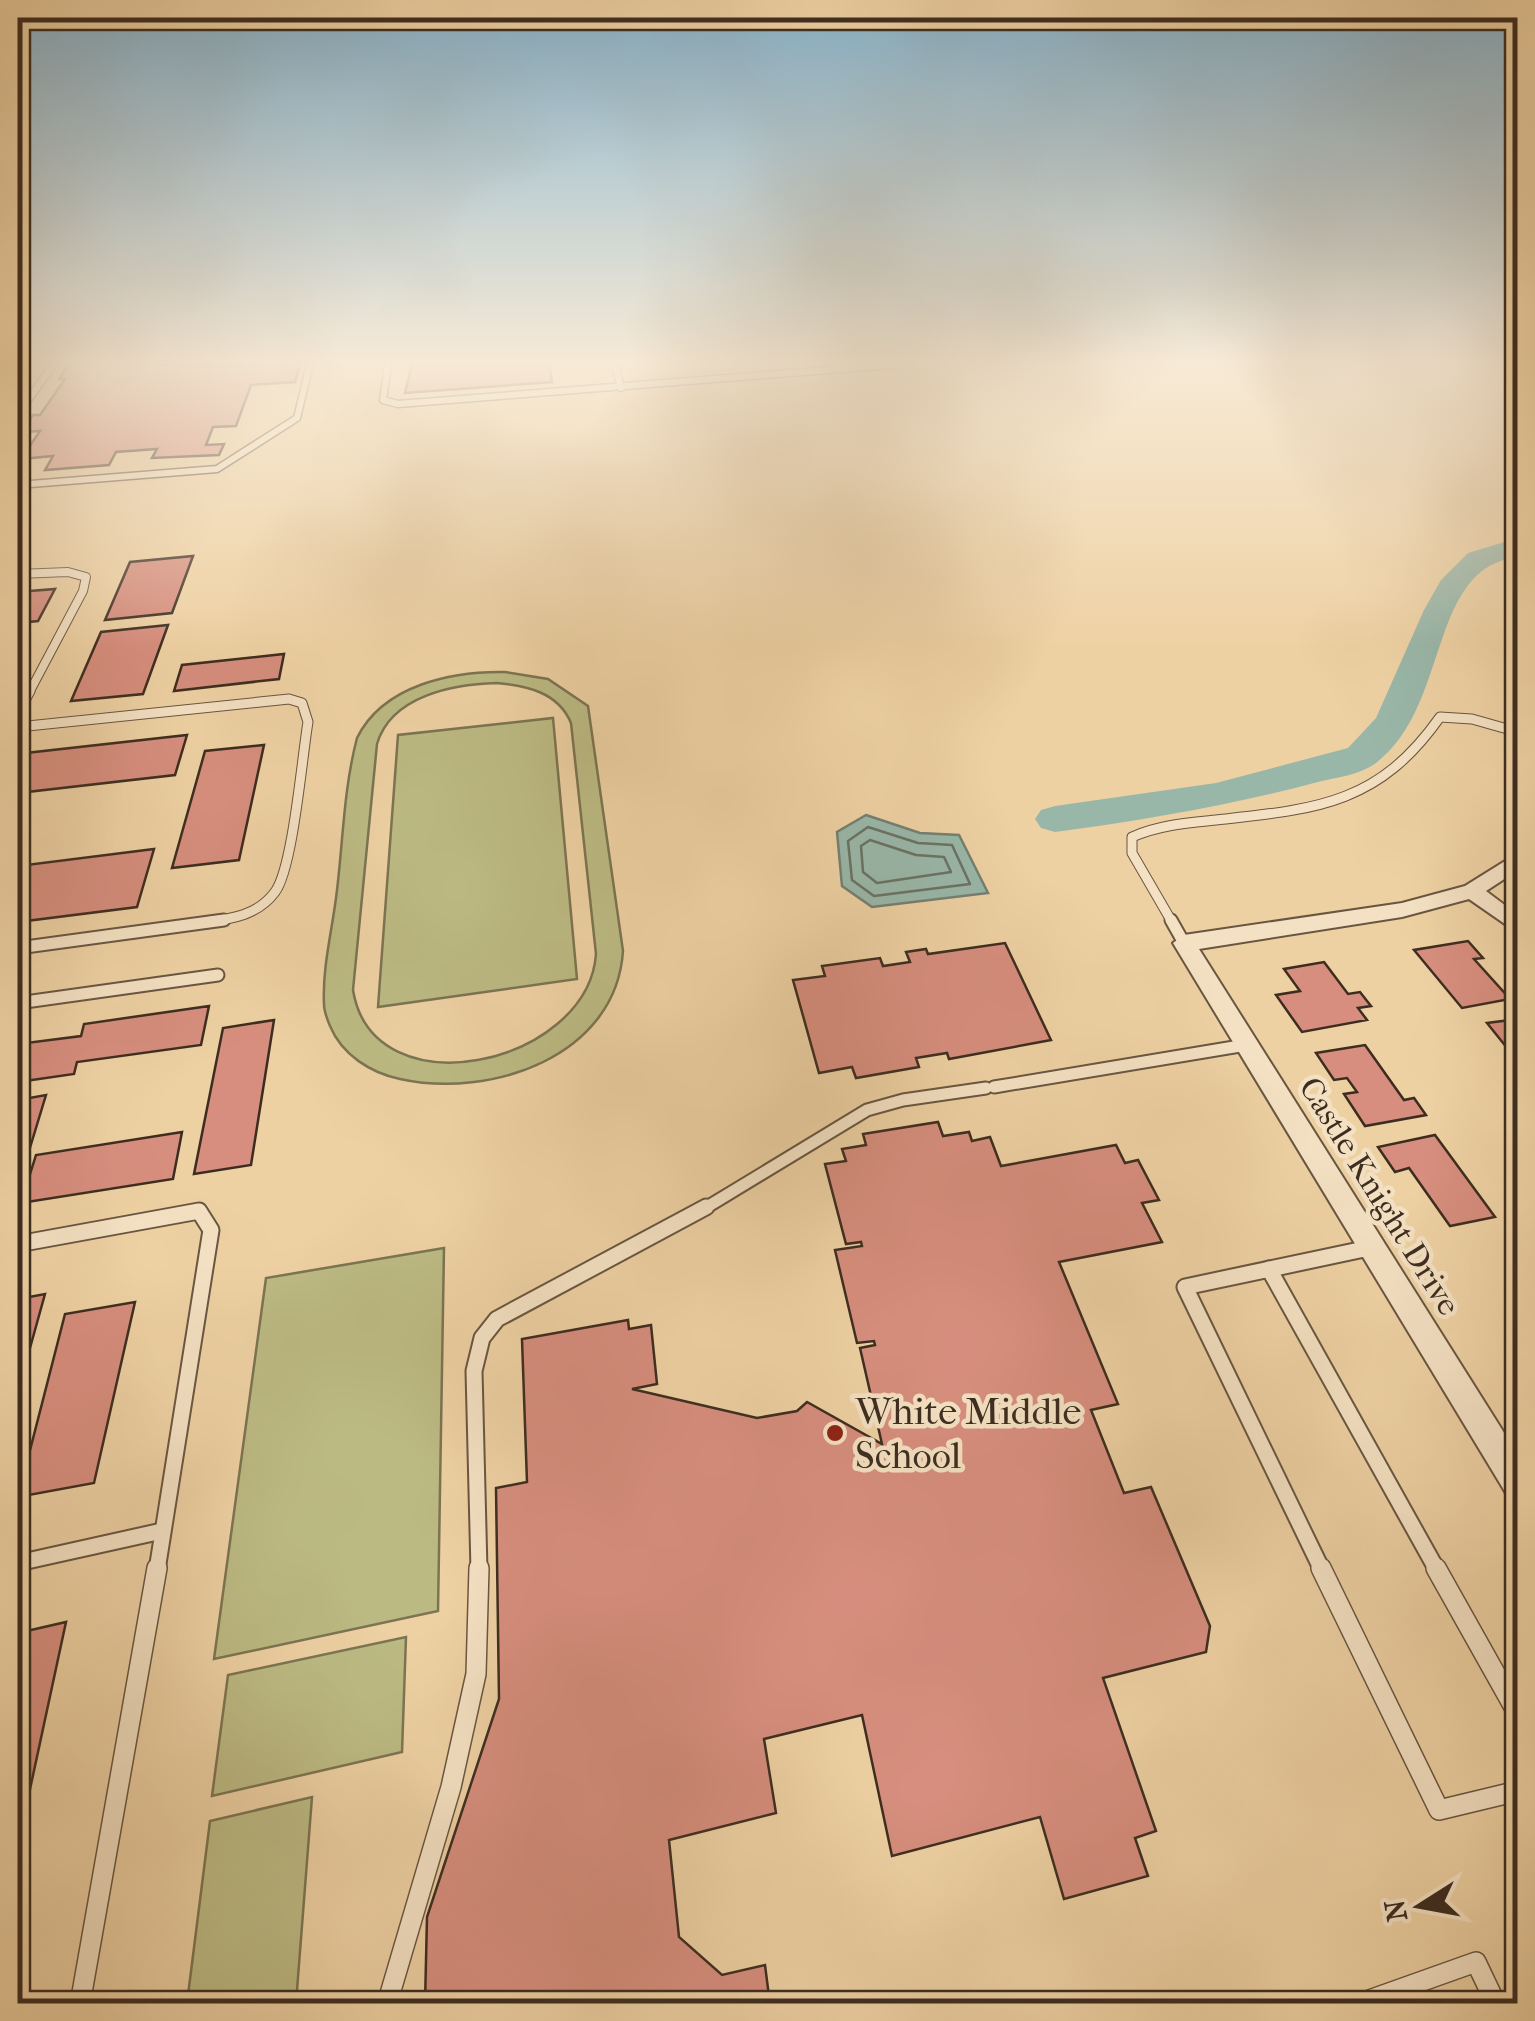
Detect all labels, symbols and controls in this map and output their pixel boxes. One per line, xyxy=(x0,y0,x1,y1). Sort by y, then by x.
street label: Castle Knight Drive xyxy=(1291,1071,1468,1322)
place label: White Middle School xyxy=(854,1389,1081,1478)
marker: White Middle School xyxy=(824,1422,846,1444)
north arrow xyxy=(1370,1856,1470,1956)
text: N xyxy=(1378,1896,1414,1924)

